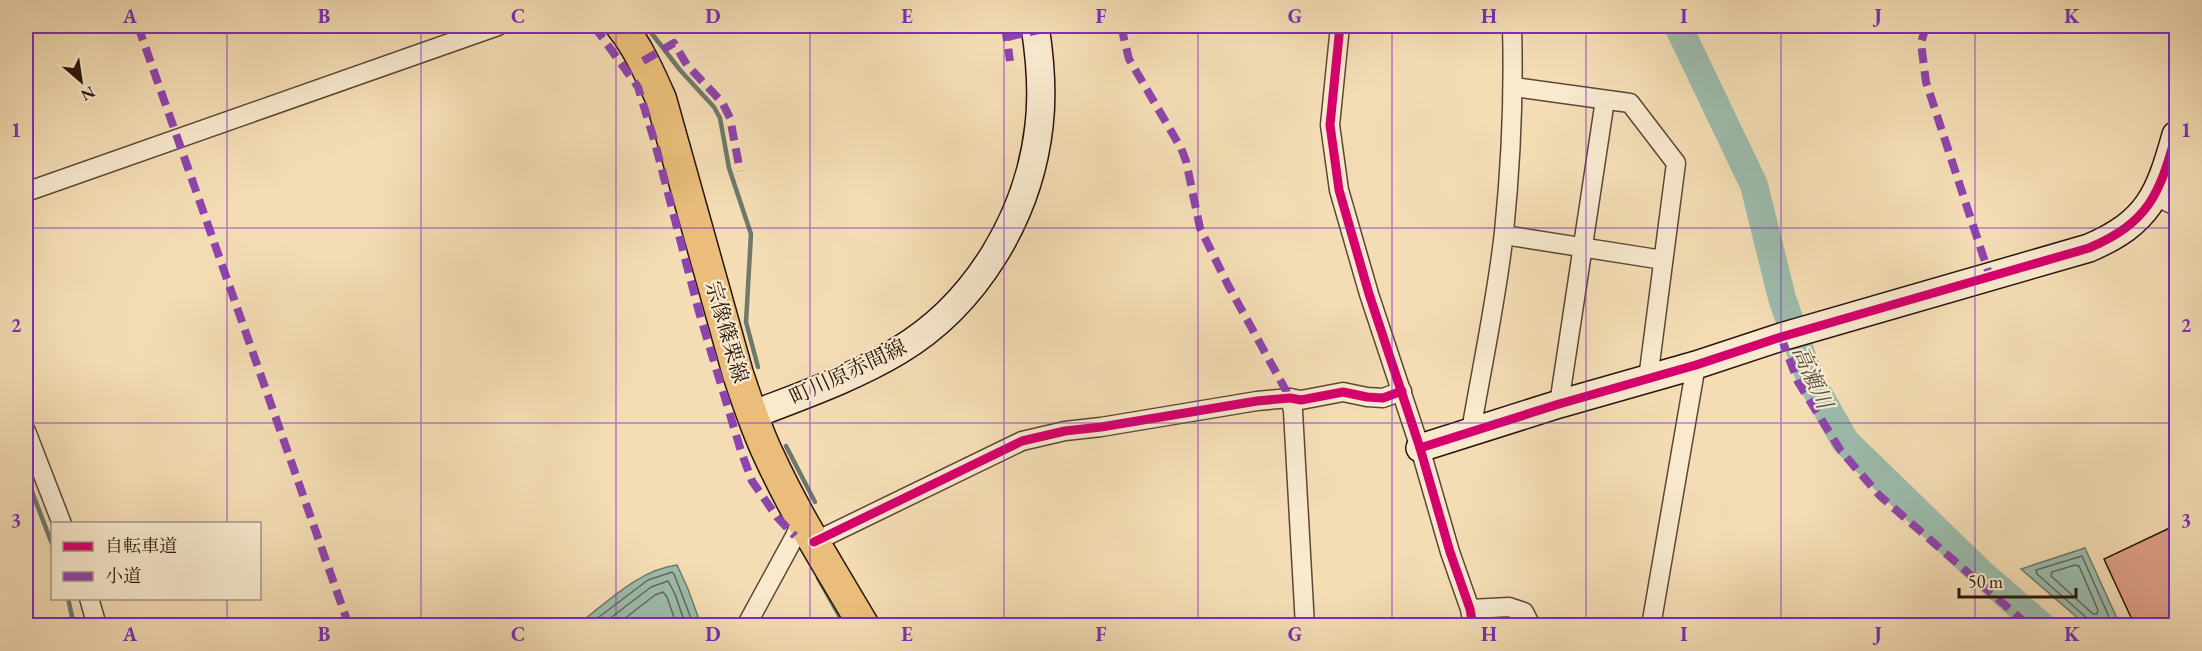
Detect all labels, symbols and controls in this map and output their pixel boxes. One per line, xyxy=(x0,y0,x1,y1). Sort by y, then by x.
text: A xyxy=(122,3,138,29)
text: B xyxy=(318,3,330,29)
text: C xyxy=(511,3,525,29)
text: D xyxy=(705,3,721,29)
text: E xyxy=(901,3,913,29)
text: F xyxy=(1096,3,1107,29)
text: G xyxy=(1288,3,1302,29)
text: H xyxy=(1481,3,1497,29)
text: I xyxy=(1680,3,1688,29)
text: J xyxy=(1872,3,1882,29)
text: K xyxy=(2064,3,2080,29)
north arrow xyxy=(51,51,111,111)
text: N xyxy=(77,81,99,106)
text: 1 xyxy=(11,117,21,143)
text: 1 xyxy=(2181,117,2191,143)
street label: 宗像篠栗線 xyxy=(700,278,755,386)
text: 2 xyxy=(11,312,22,338)
text: 2 xyxy=(2181,312,2192,338)
street label: 町川原赤間線 xyxy=(785,333,911,410)
water label: 高瀬川 xyxy=(1786,341,1840,415)
text: 3 xyxy=(11,507,21,533)
text: 3 xyxy=(2181,507,2191,533)
legend xyxy=(51,522,261,600)
text: 自転車道 xyxy=(105,534,177,557)
scale bar xyxy=(1959,561,2076,599)
text: 小道 xyxy=(105,564,141,587)
text: 50 m xyxy=(1968,570,2003,593)
text: A xyxy=(122,621,138,647)
text: B xyxy=(318,621,330,647)
text: C xyxy=(511,621,525,647)
text: D xyxy=(705,621,721,647)
text: E xyxy=(901,621,913,647)
text: F xyxy=(1096,621,1107,647)
text: G xyxy=(1288,621,1302,647)
text: H xyxy=(1481,621,1497,647)
text: I xyxy=(1680,621,1688,647)
text: J xyxy=(1872,621,1882,647)
text: K xyxy=(2064,621,2080,647)

